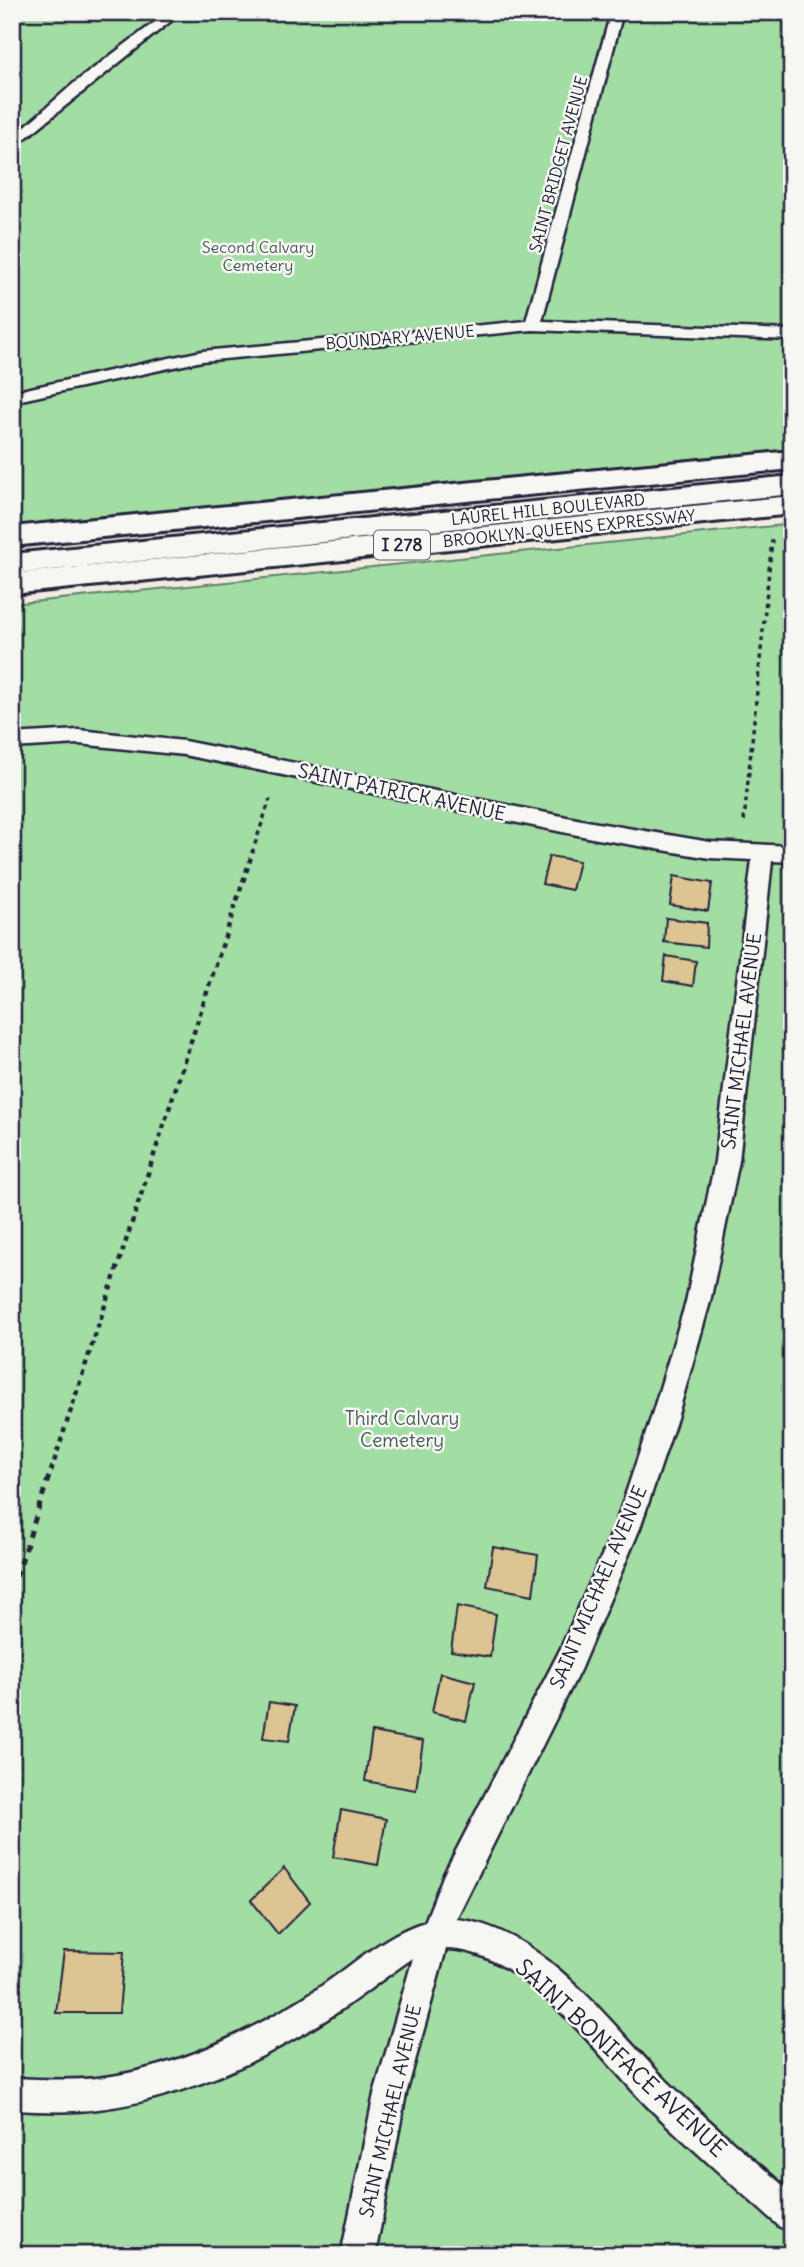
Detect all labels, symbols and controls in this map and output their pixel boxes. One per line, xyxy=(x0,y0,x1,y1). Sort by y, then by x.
street label: SAINT BRIDGET AVENUE xyxy=(525,73,591,255)
park label: Second Calvary Cemetery xyxy=(202,237,314,275)
street label: BOUNDARY AVENUE xyxy=(325,321,475,353)
street label: LAUREL HILL BOULEVARD xyxy=(450,489,646,529)
street label: BROOKLYN-QUEENS EXPRESSWAY xyxy=(442,505,696,551)
road number: I 278 xyxy=(374,530,430,560)
street label: SAINT PATRICK AVENUE xyxy=(296,758,508,826)
street label: SAINT MICHAEL AVENUE xyxy=(716,931,766,1151)
park label: Third Calvary Cemetery xyxy=(345,1406,459,1452)
street label: SAINT MICHAEL AVENUE xyxy=(544,1482,652,1692)
street label: SAINT BONIFACE AVENUE xyxy=(510,1952,733,2163)
street label: SAINT MICHAEL AVENUE xyxy=(354,2002,426,2220)

